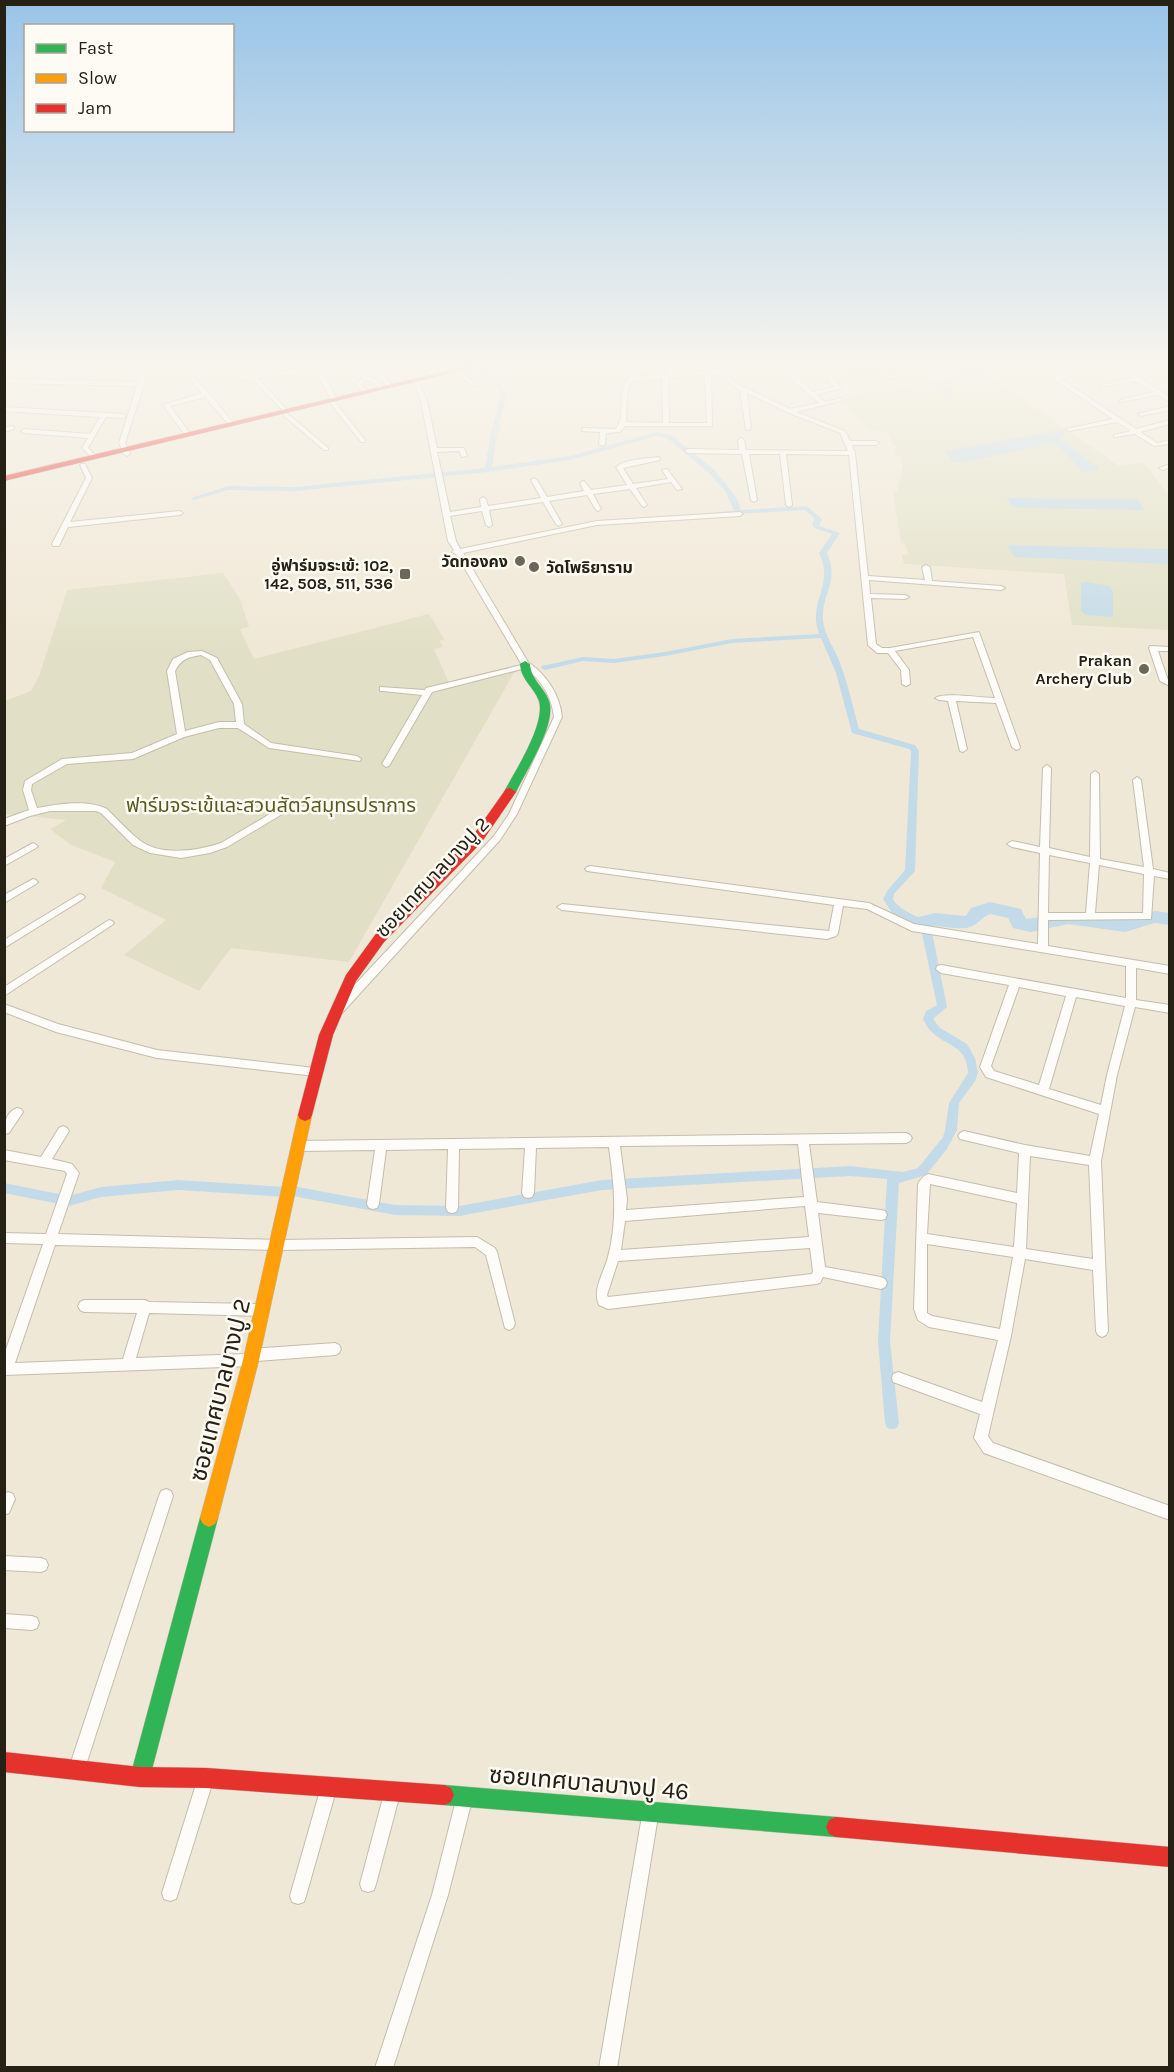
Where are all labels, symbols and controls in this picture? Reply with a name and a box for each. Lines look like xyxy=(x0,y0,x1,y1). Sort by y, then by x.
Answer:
legend xyxy=(24,24,234,132)
text: Fast xyxy=(78,37,113,59)
text: Slow xyxy=(78,67,117,89)
text: Jam xyxy=(78,97,112,119)
place label: วัดทองคง xyxy=(441,552,508,571)
marker: วัดทองคง xyxy=(513,554,527,568)
place label: อู่ฟาร์มจระเข้: 102, 142, 508, 511, 536 xyxy=(264,556,393,593)
place label: วัดโพธิยาราม xyxy=(546,558,633,577)
marker: วัดโพธิยาราม xyxy=(527,560,541,574)
marker: อู่ฟาร์มจระเข้: 102, 142, 508, 511, 536 xyxy=(398,567,412,581)
place label: Prakan Archery Club xyxy=(1036,651,1132,688)
marker: Prakan Archery Club xyxy=(1137,662,1151,676)
park label: ฟาร์มจระเข้และสวนสัตว์สมุทรปราการ xyxy=(126,794,416,817)
street label: ซอยเทศบาลบางปู 2 xyxy=(371,812,495,943)
street label: ซอยเทศบาลบางปู 2 xyxy=(184,1296,257,1485)
street label: ซอยเทศบาลบางปู 46 xyxy=(488,1760,690,1807)

